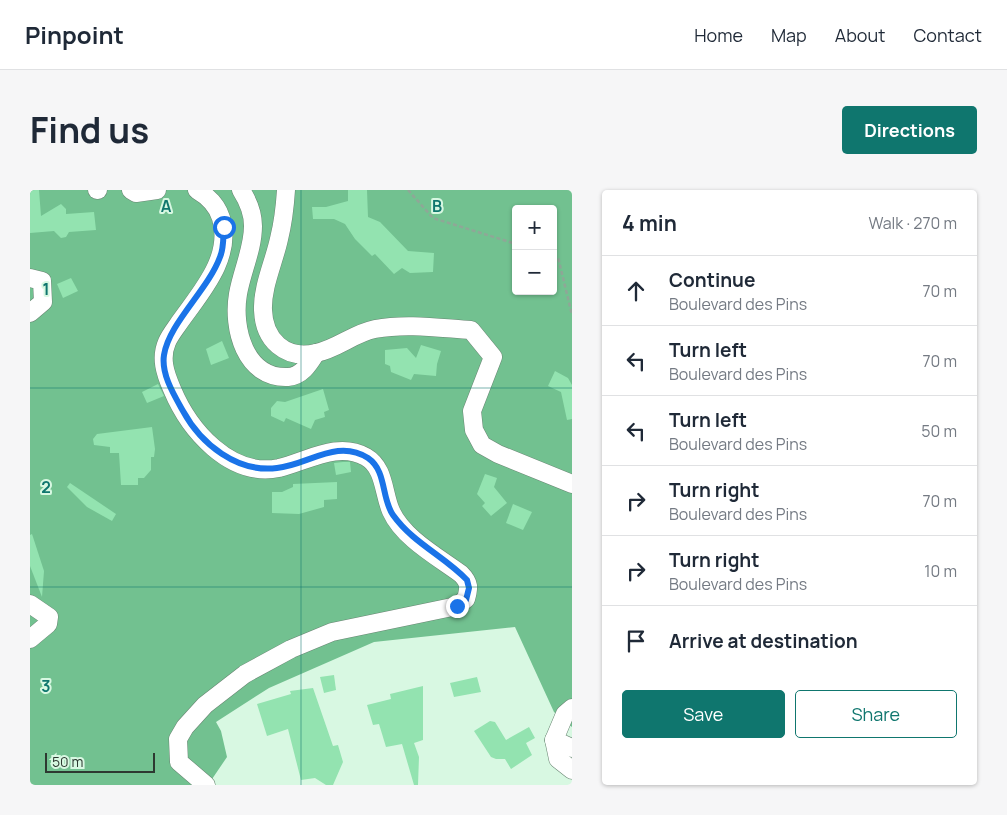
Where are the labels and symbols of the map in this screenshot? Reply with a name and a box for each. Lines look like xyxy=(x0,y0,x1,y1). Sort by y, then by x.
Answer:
text: A xyxy=(161,195,172,217)
text: B xyxy=(432,195,442,217)
route start xyxy=(213,216,236,239)
text: 1 xyxy=(42,278,50,300)
text: 2 xyxy=(41,476,51,498)
route end xyxy=(446,595,469,618)
text: 3 xyxy=(41,675,51,697)
scale bar xyxy=(45,750,155,773)

